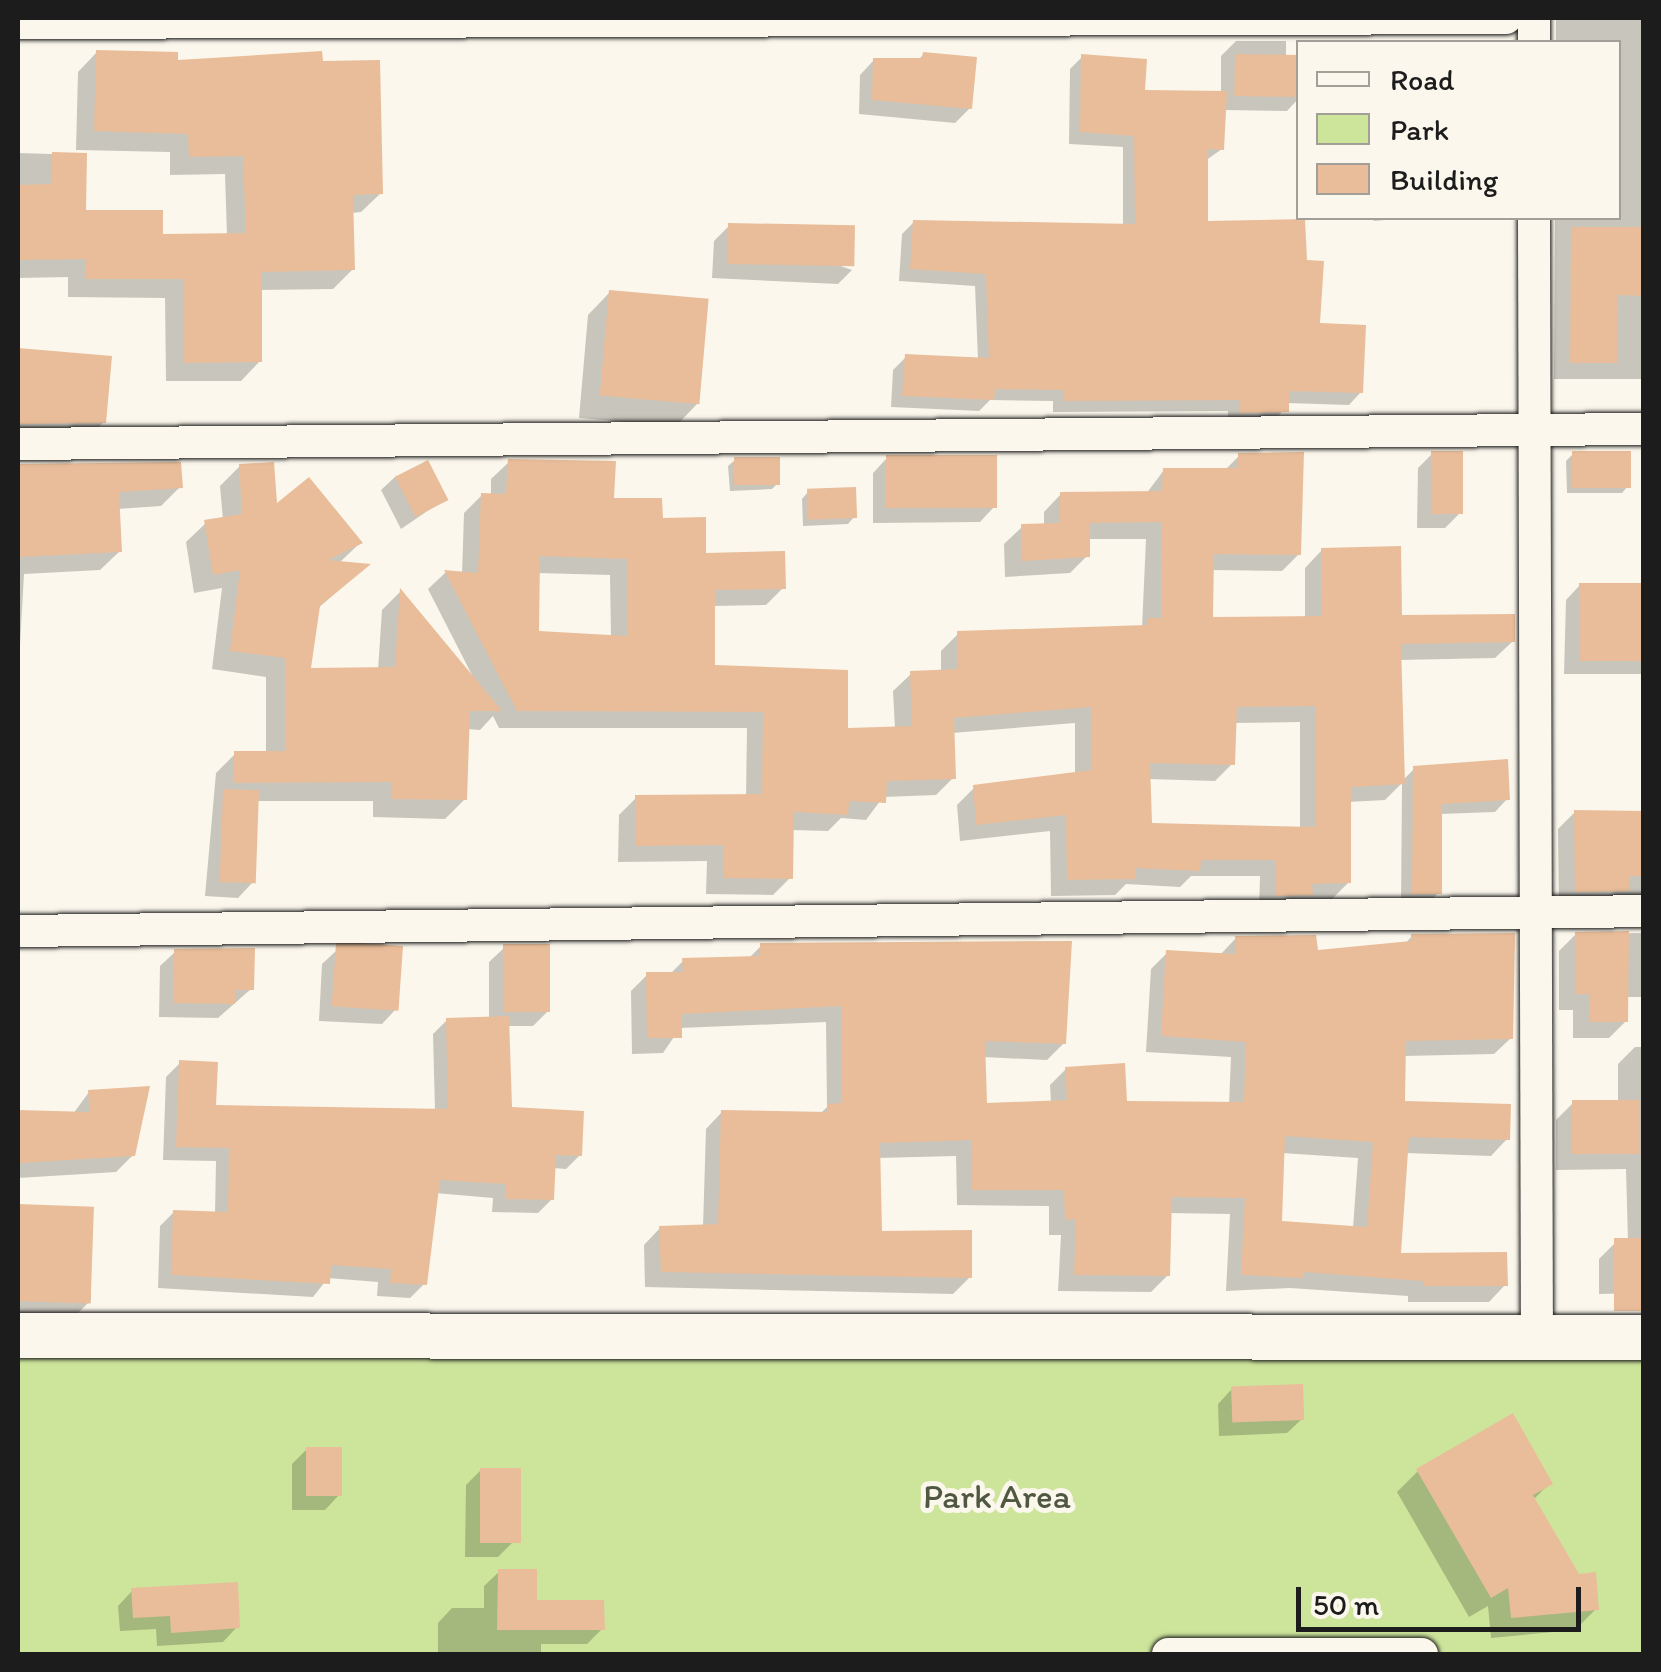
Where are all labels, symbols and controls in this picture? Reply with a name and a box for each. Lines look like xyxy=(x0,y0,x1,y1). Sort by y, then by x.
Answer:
legend xyxy=(1296,40,1621,220)
text: Road xyxy=(1390,61,1455,98)
text: Park xyxy=(1390,111,1449,148)
text: Building xyxy=(1390,161,1498,198)
park label: Park Area xyxy=(924,1475,1070,1517)
scale bar xyxy=(1301,1567,1586,1629)
text: 50 m xyxy=(1313,1586,1379,1623)

